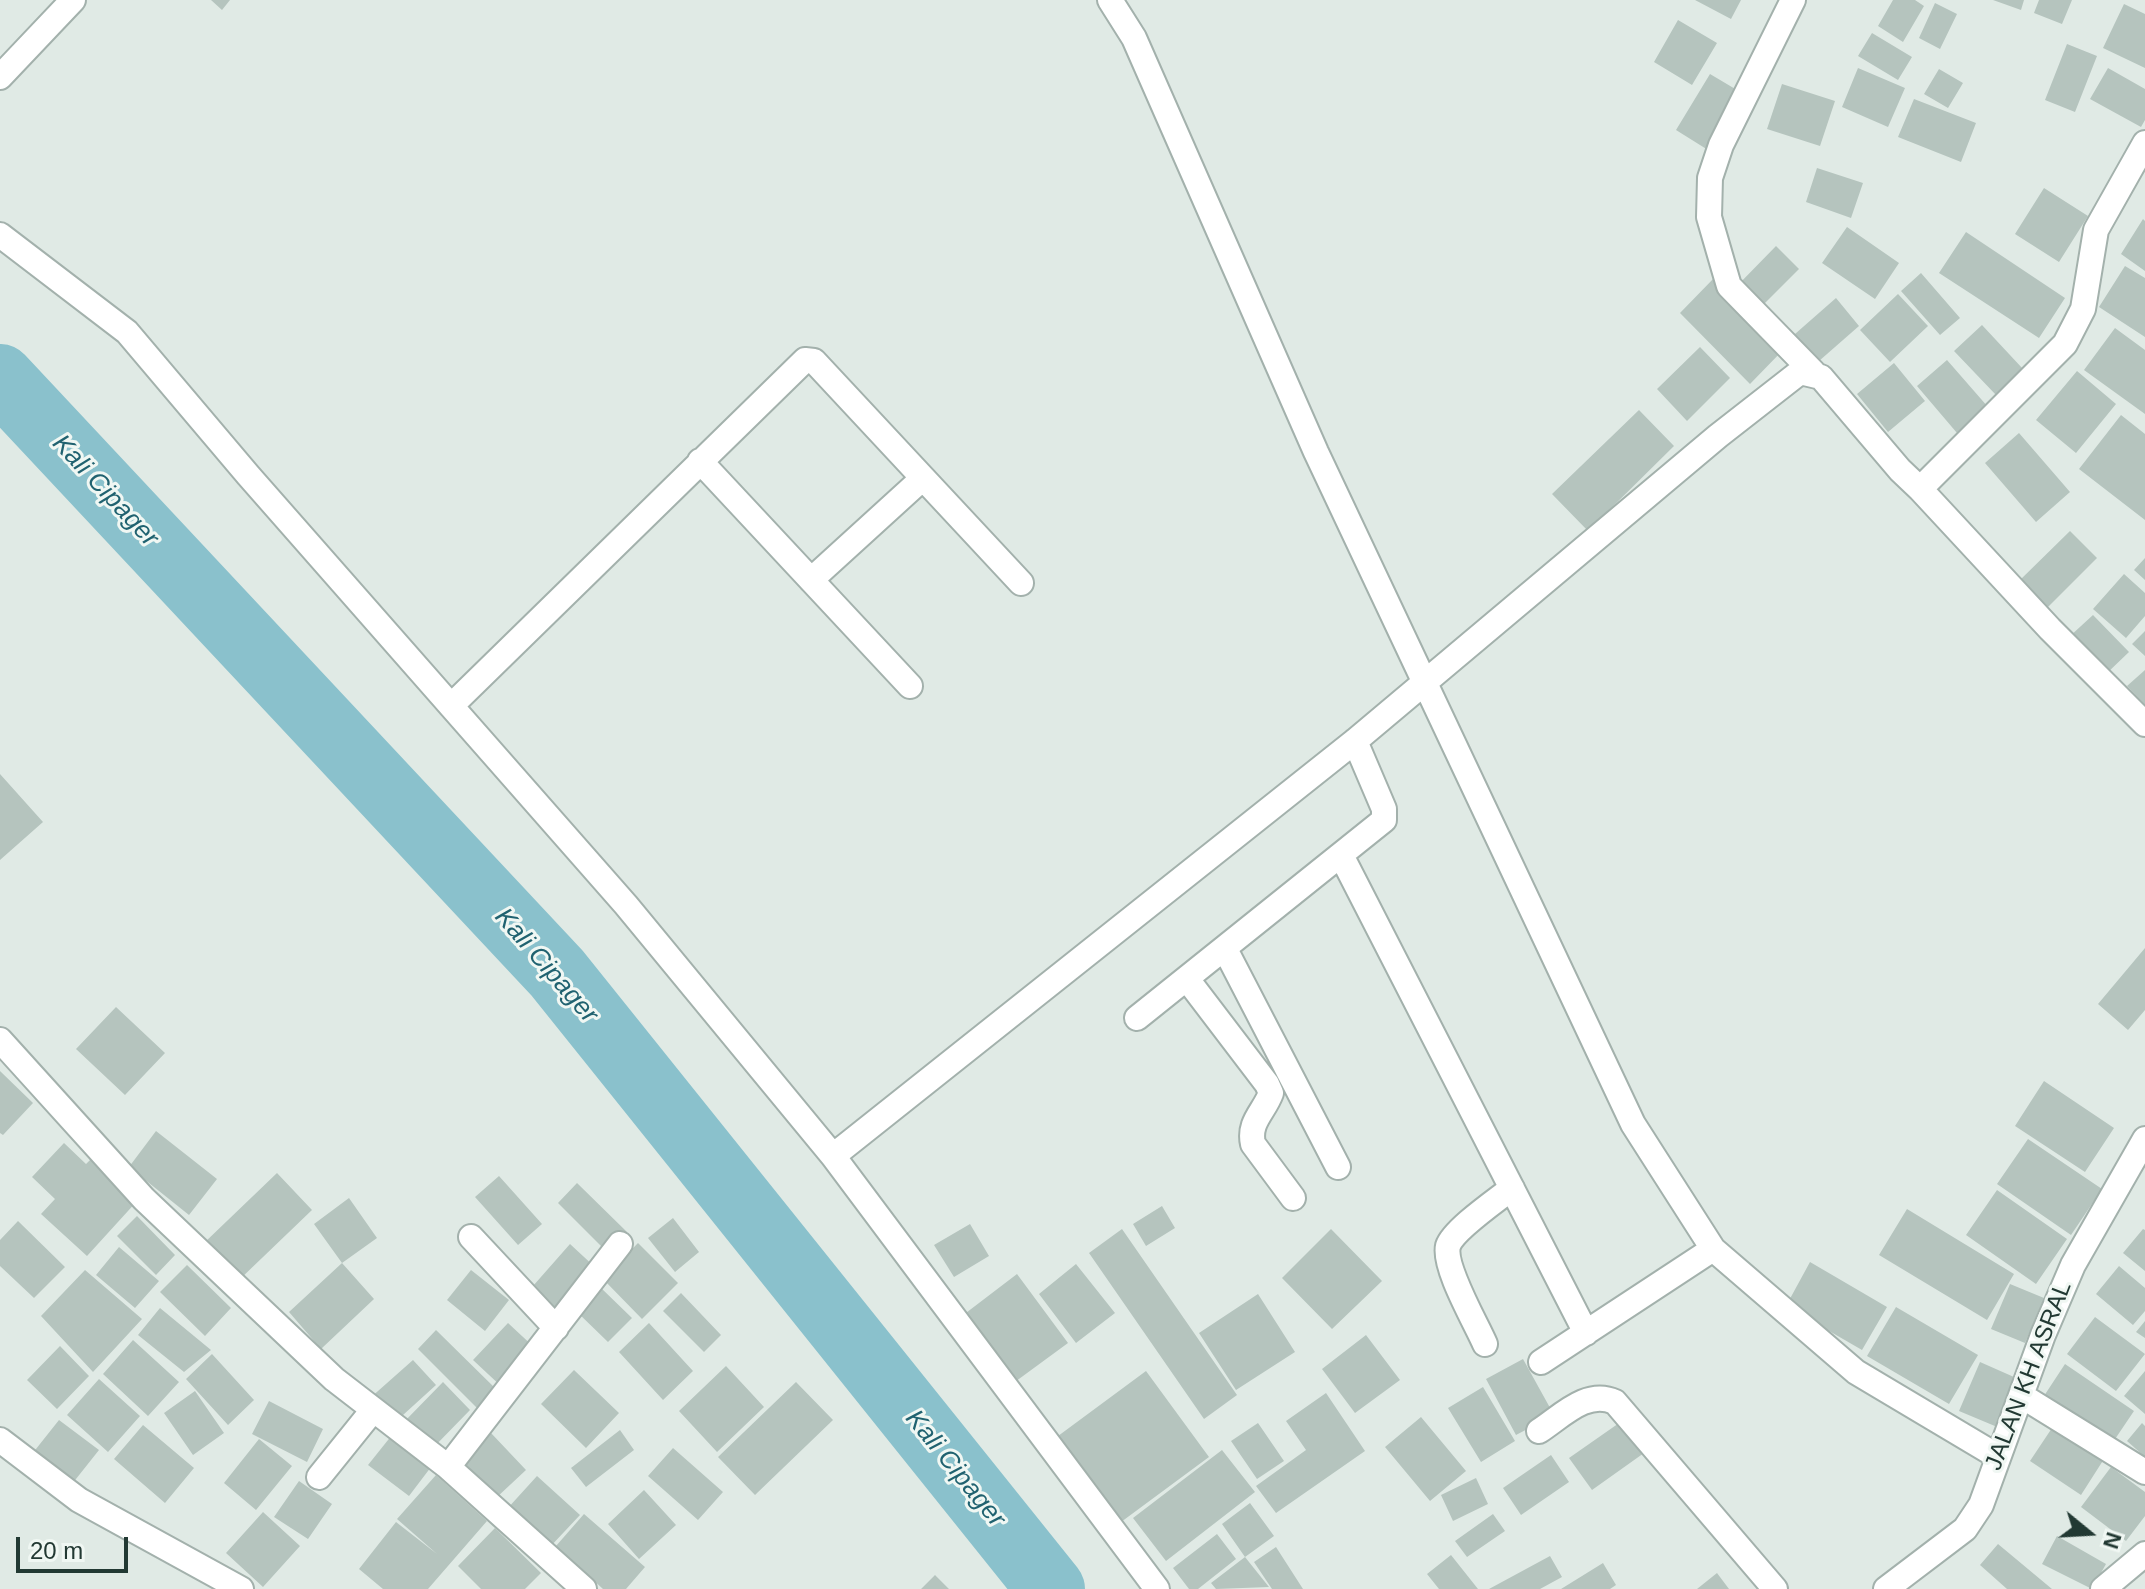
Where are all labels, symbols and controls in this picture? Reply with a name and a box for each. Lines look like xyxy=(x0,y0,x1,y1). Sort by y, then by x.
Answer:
water label: Kali Cipager xyxy=(45,429,165,553)
water label: Kali Cipager xyxy=(488,902,604,1030)
street label: JALAN KH ASRAL xyxy=(1980,1277,2078,1475)
water label: Kali Cipager xyxy=(898,1404,1012,1534)
north arrow xyxy=(2049,1493,2129,1573)
scale bar xyxy=(20,1521,132,1571)
text: N xyxy=(2098,1529,2127,1552)
text: 20 m xyxy=(30,1537,83,1564)

